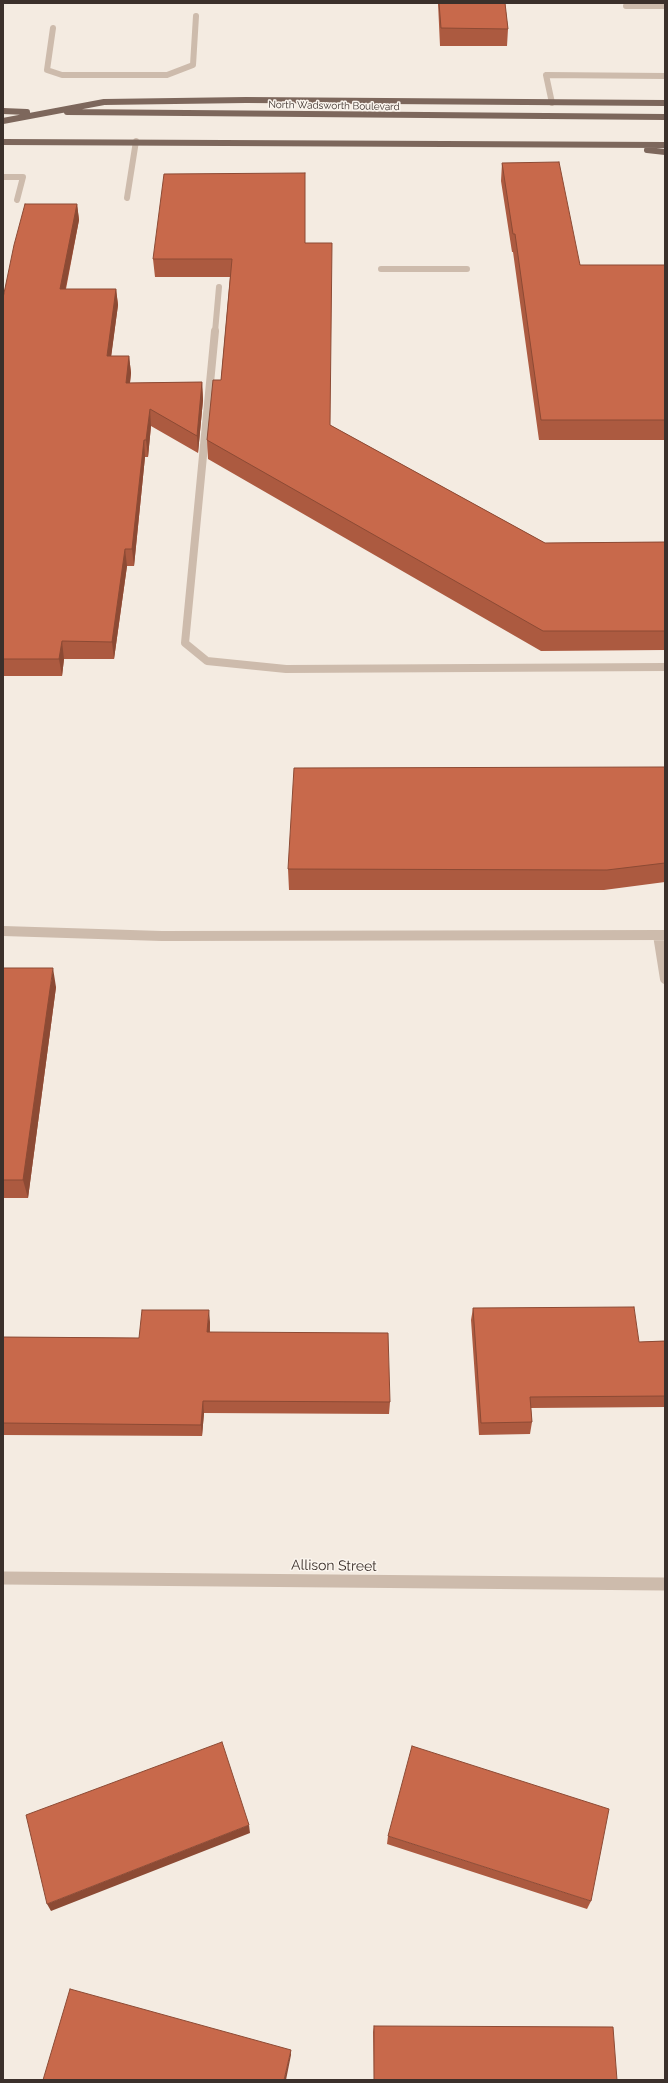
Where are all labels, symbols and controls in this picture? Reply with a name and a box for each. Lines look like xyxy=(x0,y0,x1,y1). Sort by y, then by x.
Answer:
street label: North Wadsworth Boulevard xyxy=(268,99,400,113)
street label: Allison Street xyxy=(291,1557,377,1575)

